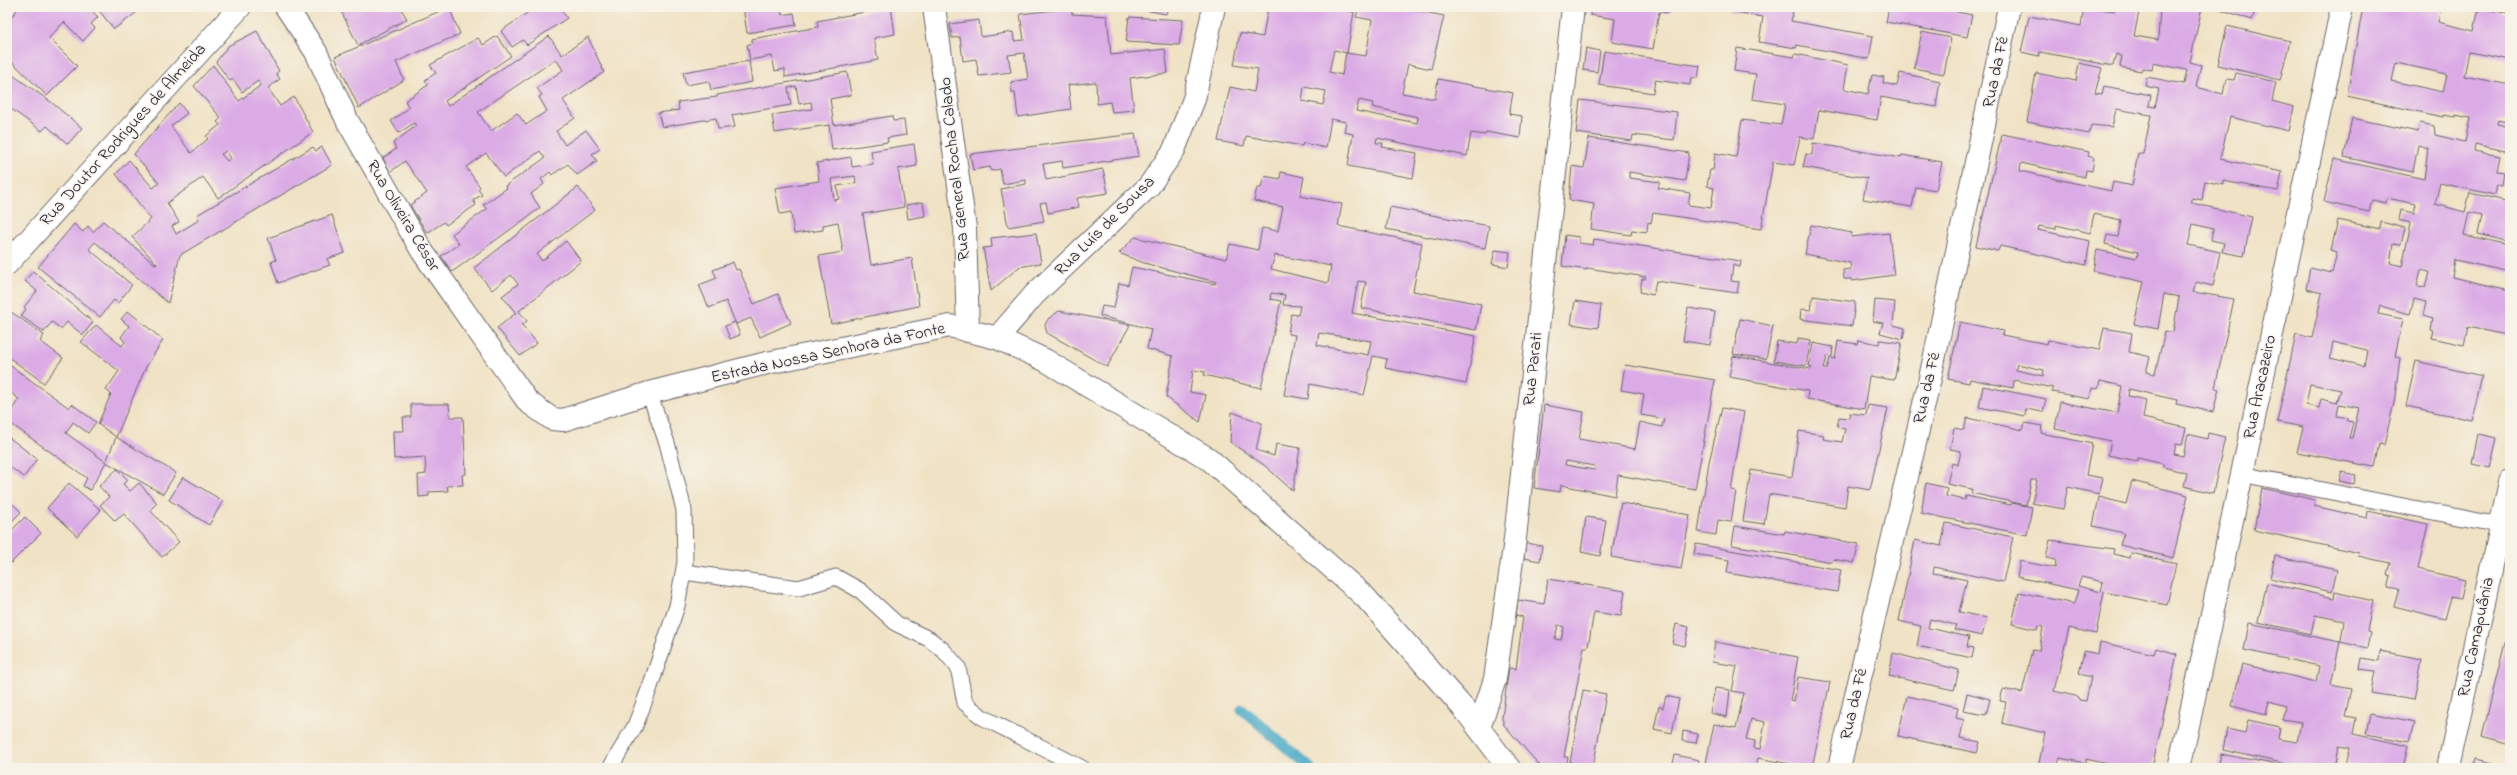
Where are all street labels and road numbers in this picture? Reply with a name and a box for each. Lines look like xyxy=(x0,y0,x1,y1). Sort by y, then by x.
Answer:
street label: Rua da Fé xyxy=(1976,34,2016,110)
street label: Rua Doutor Rodrigues de Almeida xyxy=(34,38,214,233)
street label: Rua General Rocha Calado xyxy=(933,76,977,262)
street label: Rua Oliveira César xyxy=(360,156,447,277)
street label: Rua Luís de Sousa xyxy=(1049,170,1161,282)
street label: Estrada Nossa Senhora da Fonte xyxy=(709,316,948,390)
street label: Rua Parati xyxy=(1517,331,1549,407)
street label: Rua Aracazeiro xyxy=(2237,332,2283,441)
street label: Rua da Fé xyxy=(1907,349,1947,426)
street label: Rua Camapuânia xyxy=(2451,575,2501,699)
street label: Rua da Fé xyxy=(1834,665,1874,742)

